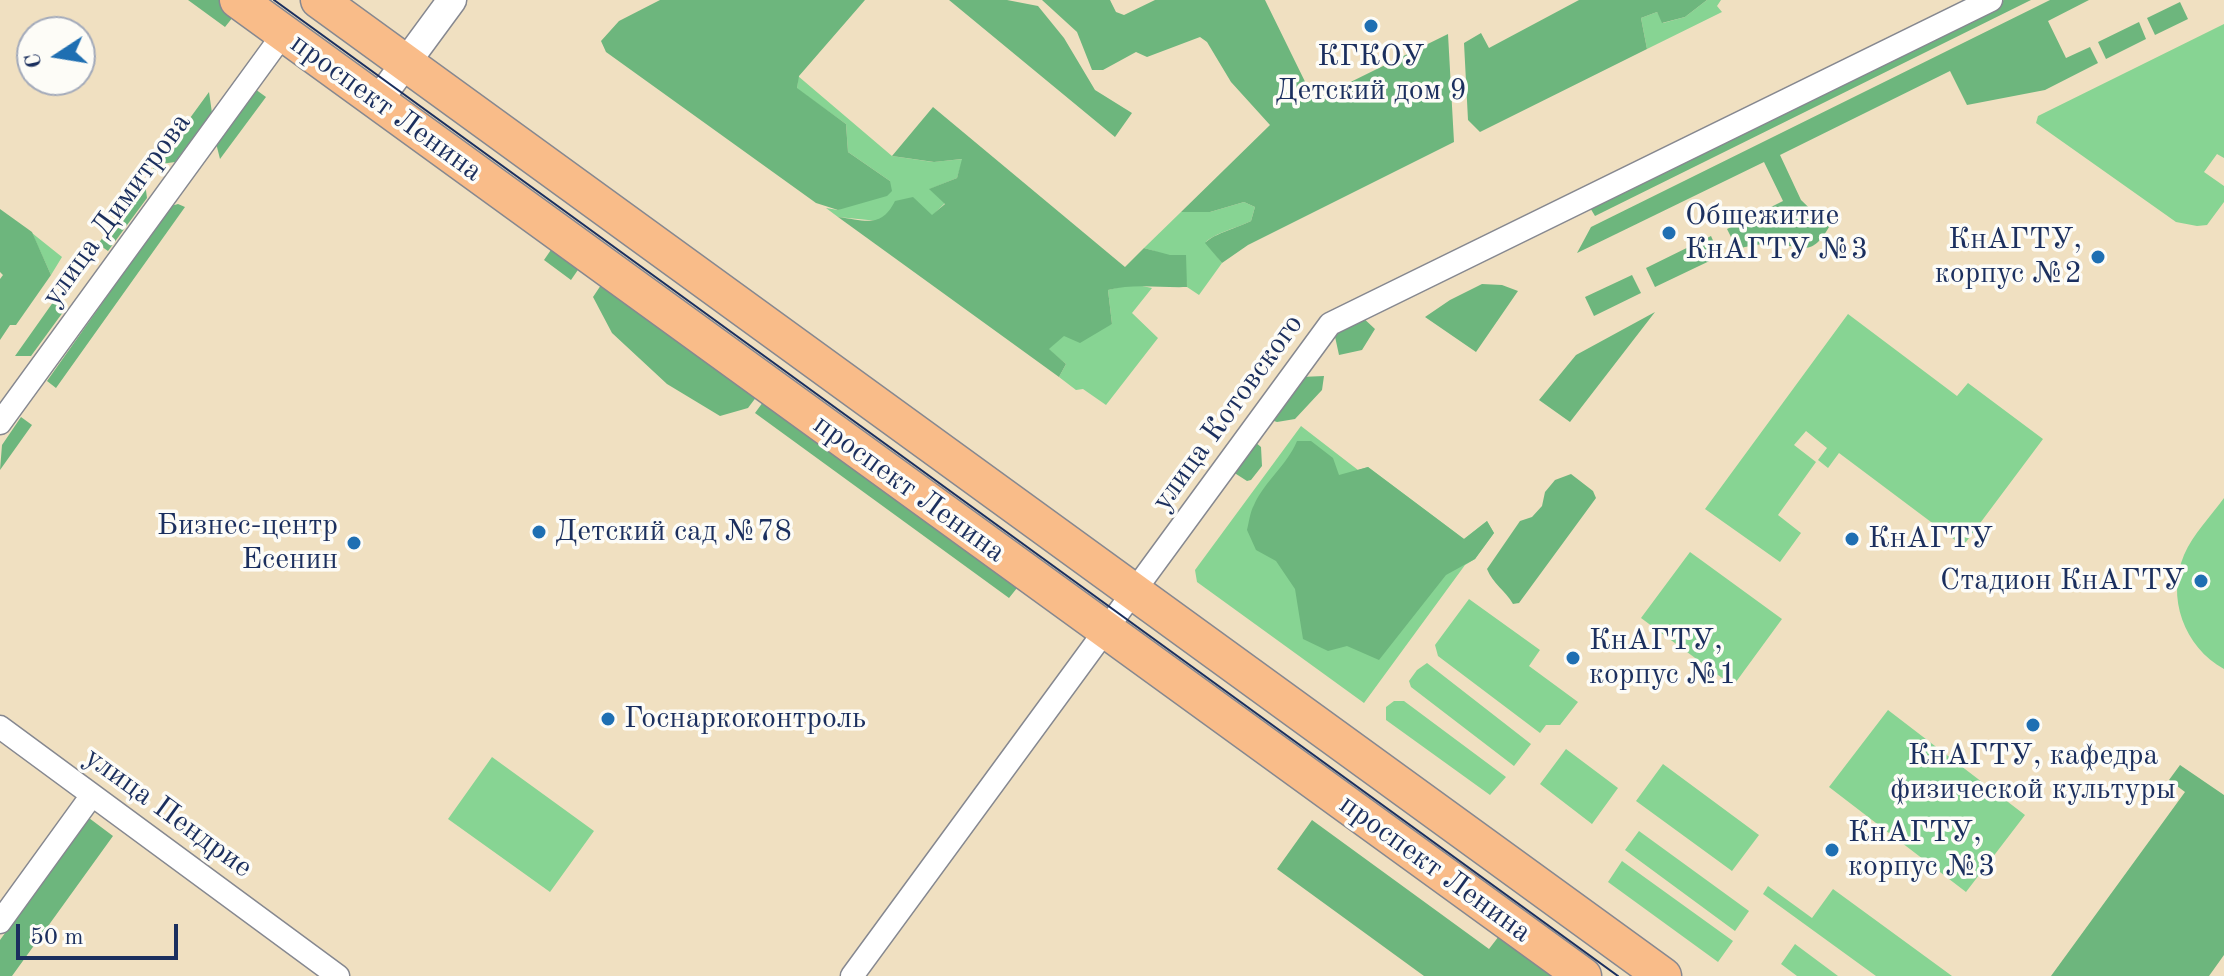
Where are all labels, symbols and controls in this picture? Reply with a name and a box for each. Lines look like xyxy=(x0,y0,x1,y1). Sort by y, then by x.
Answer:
north arrow xyxy=(16,16,96,96)
marker: КГКОУ Детский дом 9 xyxy=(1362,17,1380,35)
street label: проспект Ленина xyxy=(283,26,489,190)
place label: КГКОУ Детский дом 9 xyxy=(1275,39,1467,110)
text: С xyxy=(22,51,47,70)
street label: улица Димитрова xyxy=(35,106,199,314)
place label: Общежитие КнАГТУ №3 xyxy=(1685,198,1868,268)
place label: КнАГТУ, корпус №2 xyxy=(1935,222,2082,292)
marker: Общежитие КнАГТУ №3 xyxy=(1660,224,1678,242)
marker: КнАГТУ, корпус №2 xyxy=(2089,248,2107,266)
street label: улица Котовского xyxy=(1144,307,1312,519)
street label: проспект Ленина xyxy=(806,407,1012,571)
place label: Бизнес-центр Есенин xyxy=(157,508,338,578)
place label: Детский сад №78 xyxy=(555,514,792,550)
place label: КнАГТУ xyxy=(1868,521,1993,557)
marker: Детский сад №78 xyxy=(530,523,548,541)
marker: КнАГТУ xyxy=(1843,530,1861,548)
marker: Бизнес-центр Есенин xyxy=(345,534,363,552)
place label: Стадион КнАГТУ xyxy=(1940,563,2185,599)
marker: Стадион КнАГТУ xyxy=(2192,572,2210,590)
place label: КнАГТУ, корпус №1 xyxy=(1589,623,1736,694)
marker: КнАГТУ, корпус №1 xyxy=(1564,649,1582,667)
place label: Госнаркоконтроль xyxy=(624,701,866,737)
marker: Госнаркоконтроль xyxy=(599,710,617,728)
marker: КнАГТУ, кафедра физической культуры xyxy=(2024,716,2042,734)
place label: КнАГТУ, кафедра физической культуры xyxy=(1890,738,2176,808)
street label: улица Пендрие xyxy=(77,740,259,886)
street label: проспект Ленина xyxy=(1332,787,1538,951)
place label: КнАГТУ, корпус №3 xyxy=(1848,815,1995,886)
marker: КнАГТУ, корпус №3 xyxy=(1823,841,1841,859)
scale bar xyxy=(20,908,182,958)
text: 50 m xyxy=(30,926,84,950)

